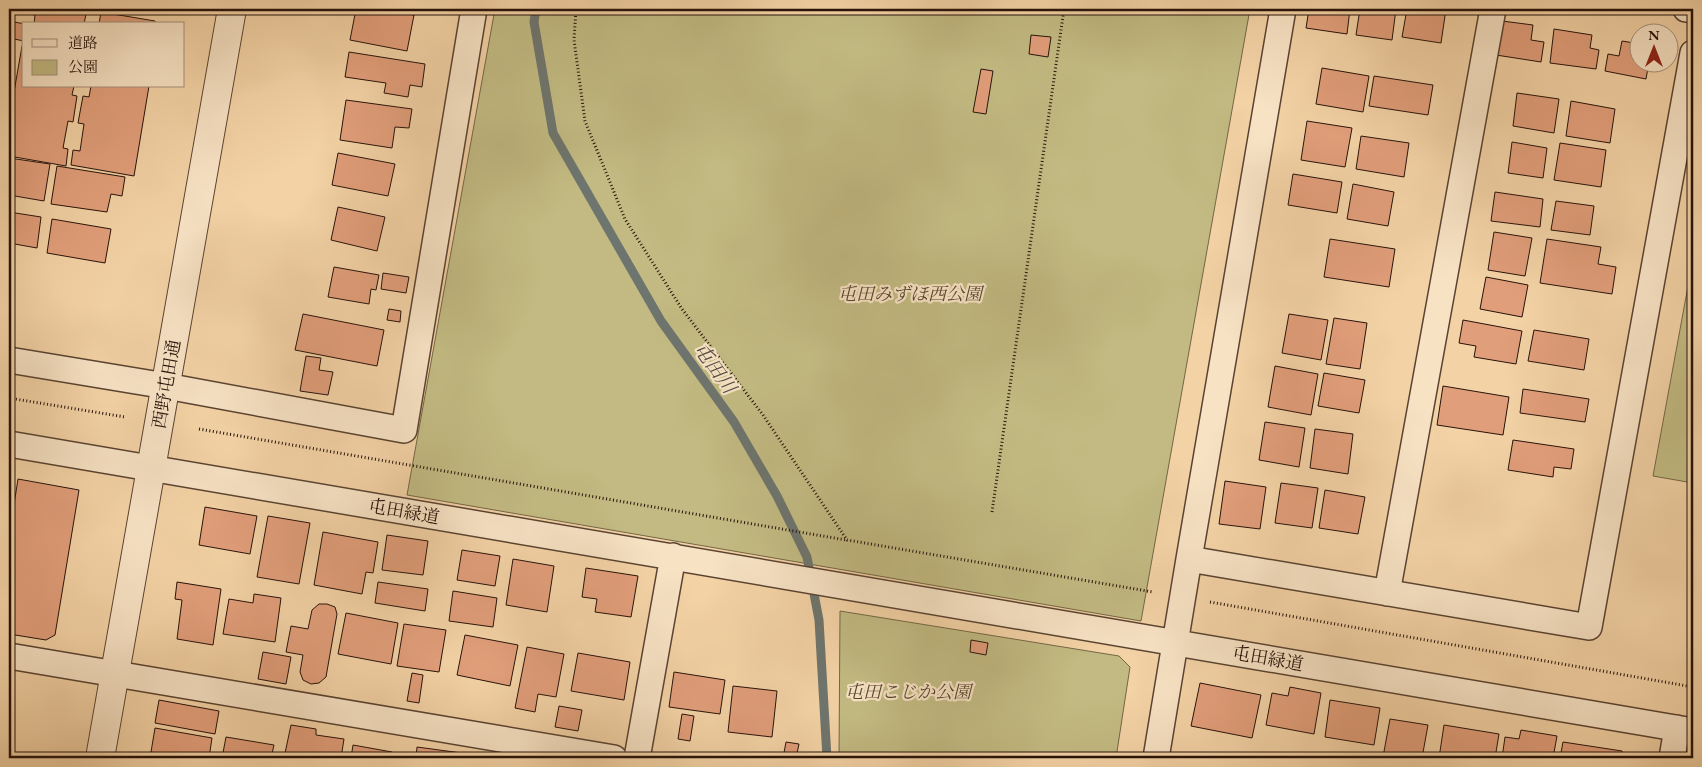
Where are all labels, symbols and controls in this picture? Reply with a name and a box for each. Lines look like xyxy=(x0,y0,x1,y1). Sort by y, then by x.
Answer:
legend xyxy=(22,22,185,88)
north arrow xyxy=(1630,22,1680,72)
text: N xyxy=(1648,26,1660,44)
text: 道路 xyxy=(68,33,98,52)
text: 公園 xyxy=(68,57,98,76)
park label: 屯田みずほ西公園 xyxy=(838,282,985,305)
street label: 西野屯田通 xyxy=(147,338,185,430)
water label: 屯田川 xyxy=(688,338,743,400)
street label: 屯田緑道 xyxy=(367,493,441,529)
street label: 屯田緑道 xyxy=(1231,640,1305,676)
park label: 屯田こじか公園 xyxy=(845,680,974,703)

